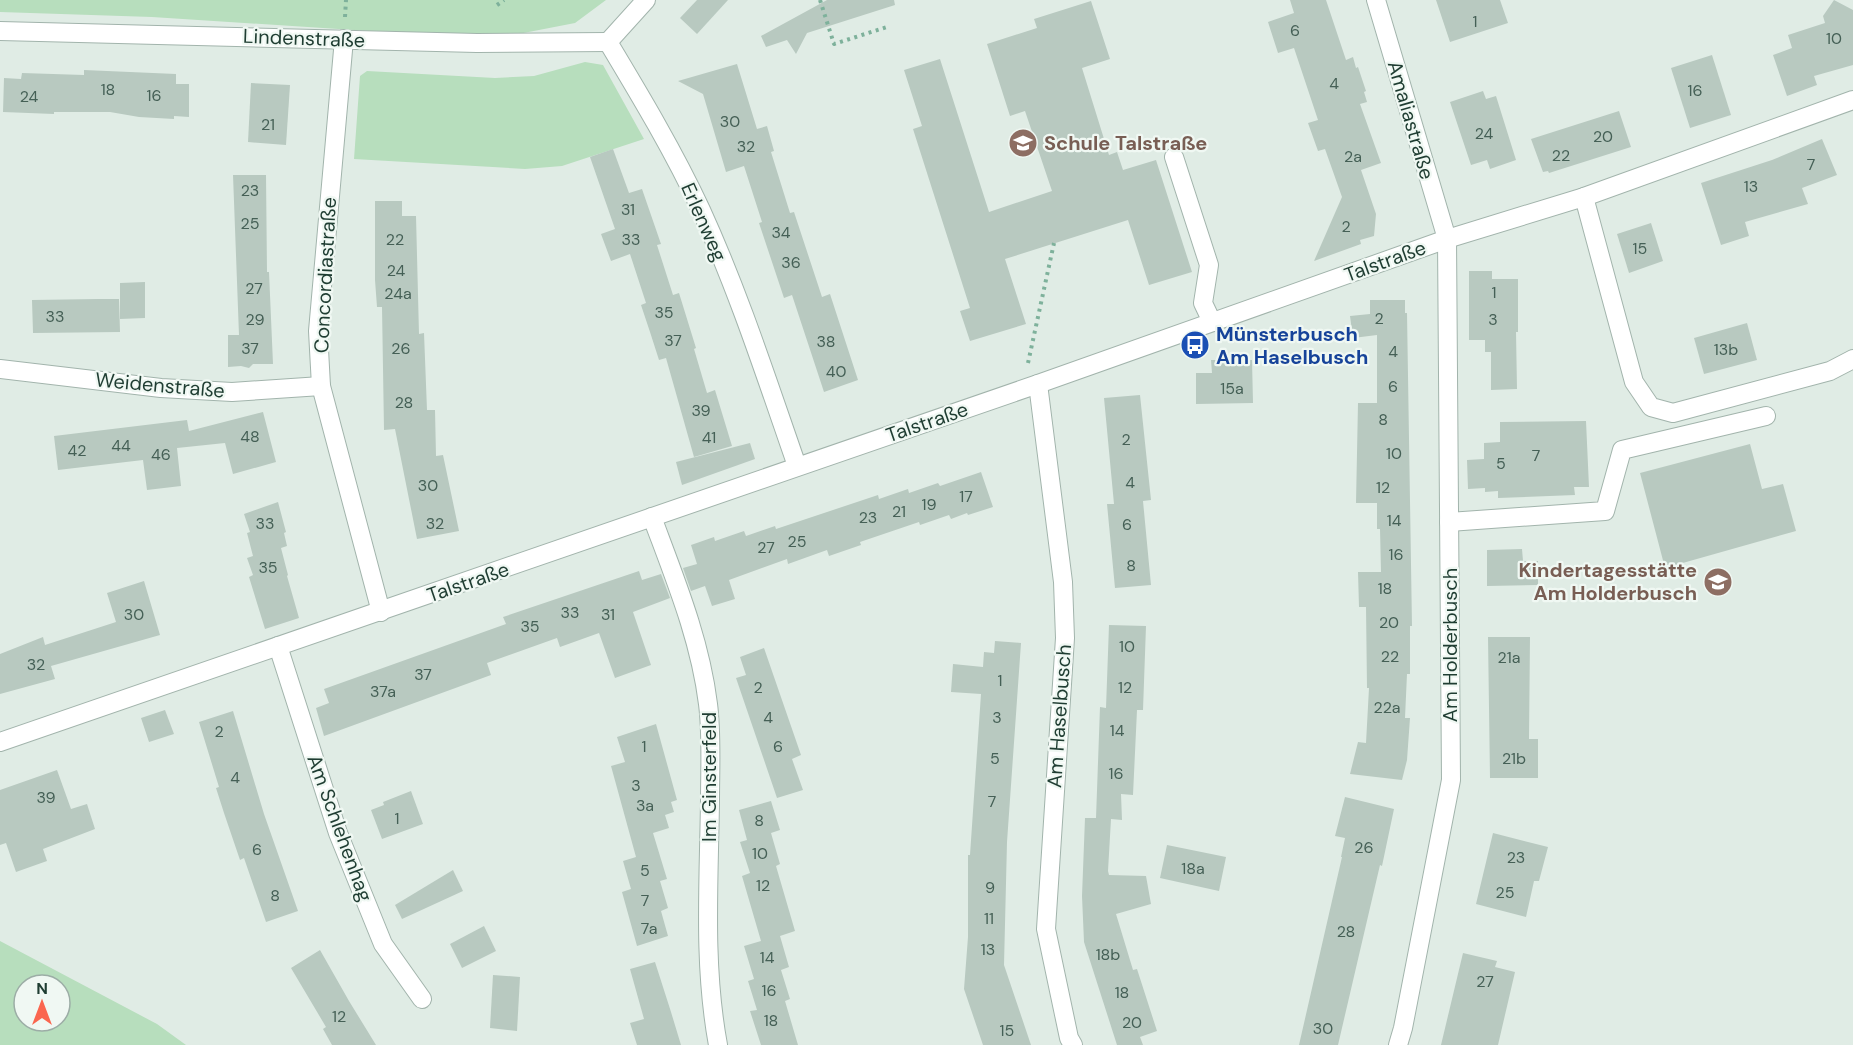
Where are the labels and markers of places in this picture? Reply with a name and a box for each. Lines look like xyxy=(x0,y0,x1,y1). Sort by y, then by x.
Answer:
school or university icon: Schule Talstraße xyxy=(1007,127,1039,159)
place label: Schule Talstraße xyxy=(1044,130,1207,156)
place label: Münsterbusch Am Haselbusch xyxy=(1216,321,1368,370)
bus stop icon: Münsterbusch Am Haselbusch xyxy=(1179,329,1211,361)
place label: Kindertagesstätte Am Holderbusch xyxy=(1519,557,1697,606)
school or university icon: Kindertagesstätte Am Holderbusch xyxy=(1702,566,1734,598)

